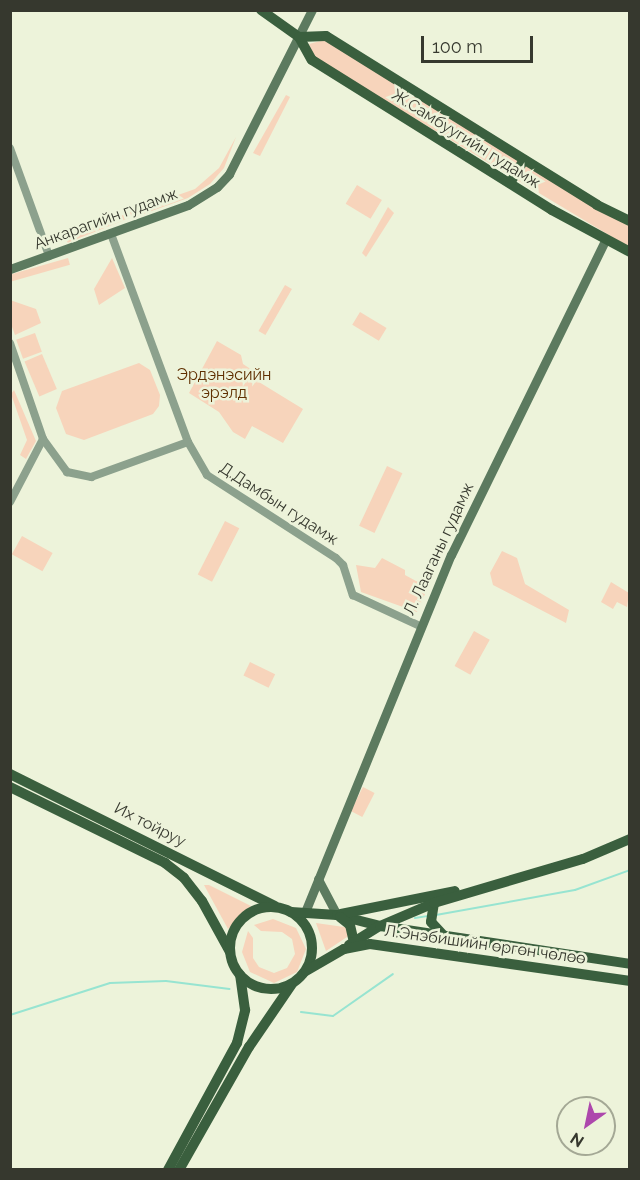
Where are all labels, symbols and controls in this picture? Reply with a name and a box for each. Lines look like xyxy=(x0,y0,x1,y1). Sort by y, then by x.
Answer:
scale bar xyxy=(424,24,536,62)
text: 100 m xyxy=(432,36,483,57)
street label: Ж.Самбуугийн гудамж xyxy=(388,85,544,193)
street label: Анкарагийн гудамж xyxy=(31,184,181,254)
park label: Эрдэнэсийн эрэлд xyxy=(177,365,271,403)
street label: Д.Дамбын гудамж xyxy=(216,458,342,550)
street label: Л. Лааганы гудамж xyxy=(400,480,478,618)
street label: Их тойруу xyxy=(111,799,189,851)
street label: Л.Энэбишийн өргөн чөлөө xyxy=(383,921,587,969)
north arrow xyxy=(556,1096,616,1156)
text: N xyxy=(567,1129,587,1151)

